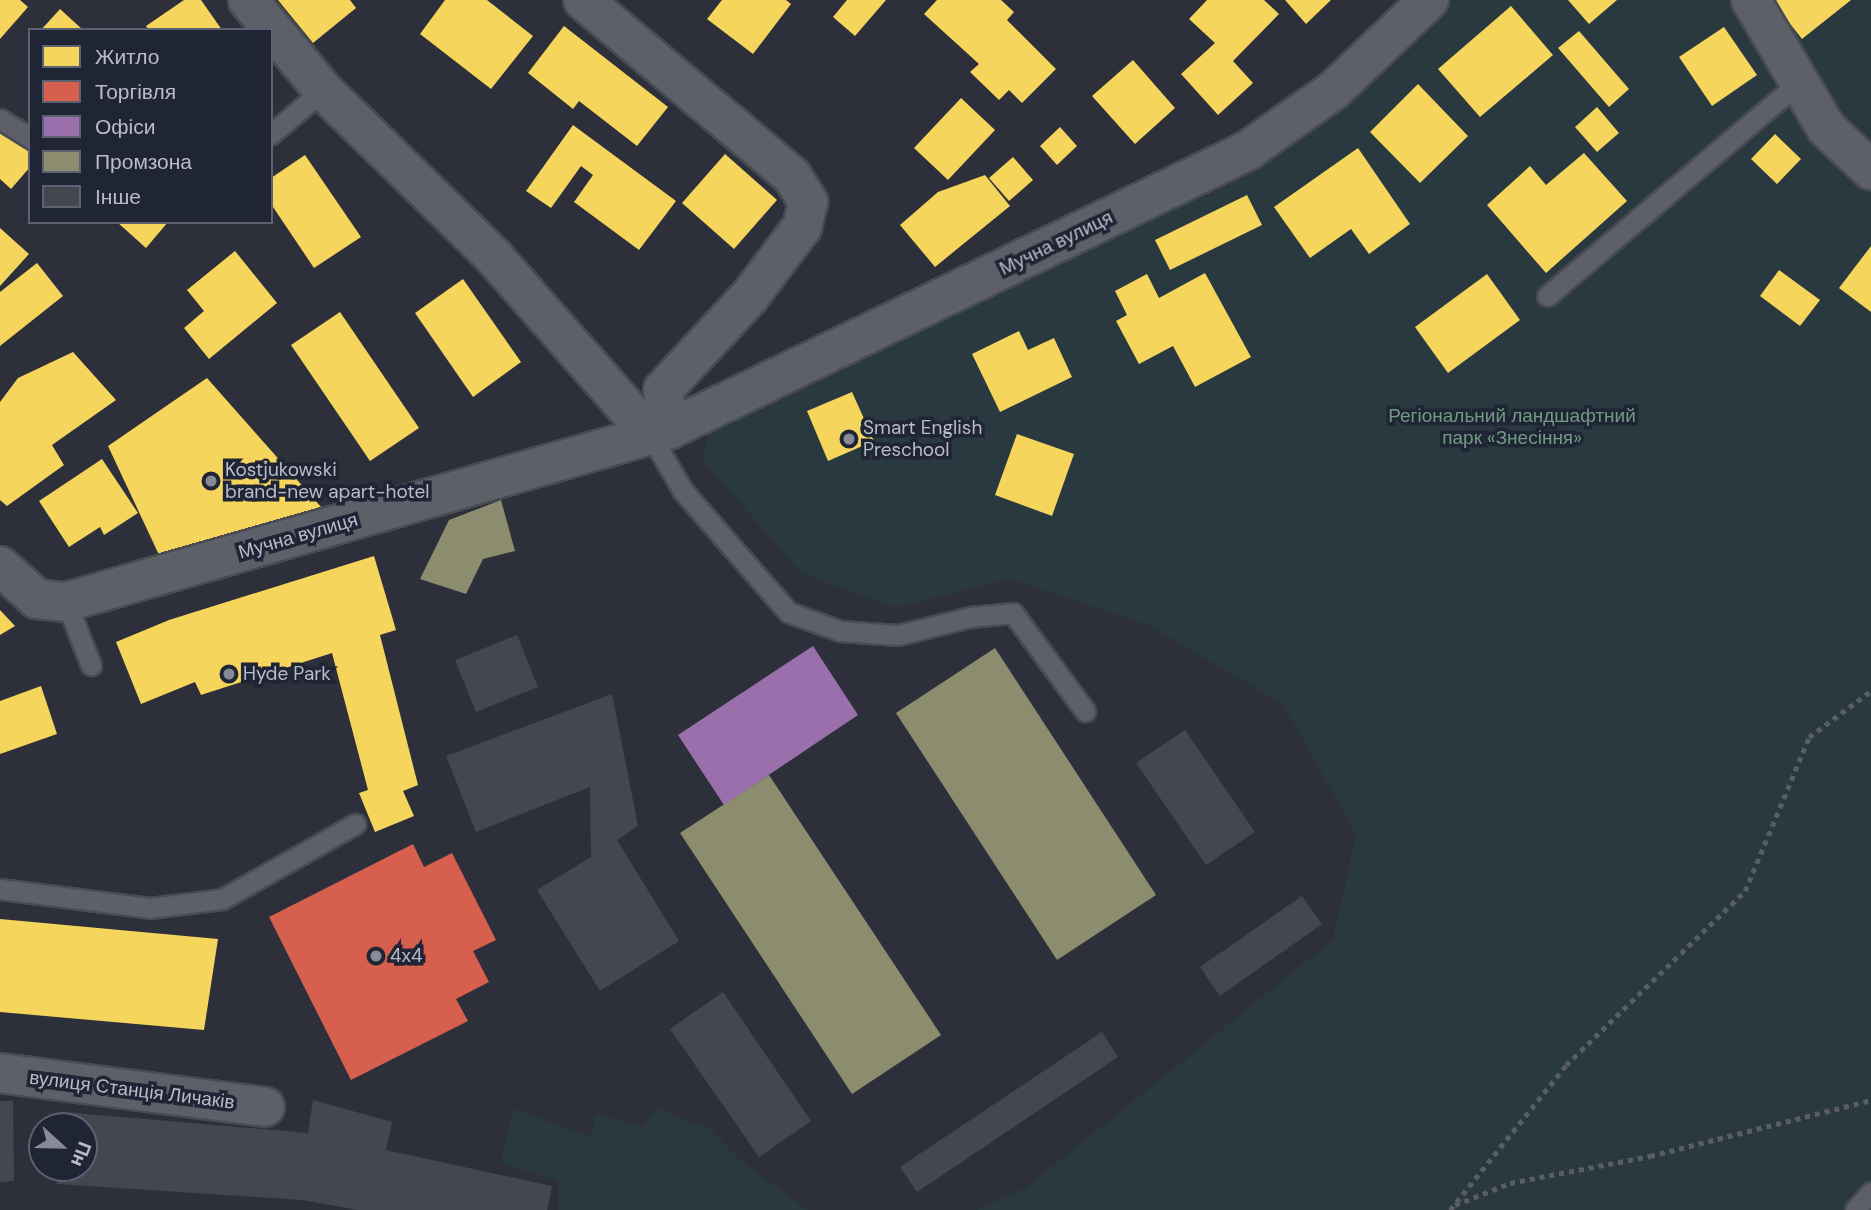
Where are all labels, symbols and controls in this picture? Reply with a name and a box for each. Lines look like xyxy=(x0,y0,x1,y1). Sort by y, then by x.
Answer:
legend xyxy=(28,28,273,224)
text: Житло xyxy=(95,43,159,71)
text: Торгівля xyxy=(95,78,176,106)
text: Офіси xyxy=(95,113,156,141)
text: Промзона xyxy=(95,148,192,176)
text: Інше xyxy=(95,183,141,211)
street label: Мучна вулиця xyxy=(996,206,1116,280)
park label: Регіональний ландшафтний парк «Знесіння» xyxy=(1388,405,1636,449)
place label: Smart English Preschool xyxy=(863,417,982,461)
marker: Smart English Preschool xyxy=(841,431,857,447)
place label: Kostjukowski brand-new apart-hotel xyxy=(225,459,430,503)
marker: Kostjukowski brand-new apart-hotel xyxy=(203,473,219,489)
street label: Мучна вулиця xyxy=(236,508,360,564)
place label: Hyde Park xyxy=(243,663,331,685)
marker: Hyde Park xyxy=(221,666,237,682)
place label: 4х4 xyxy=(390,945,423,967)
marker: 4х4 xyxy=(368,948,384,964)
street label: вулиця Станція Личаків xyxy=(28,1066,236,1114)
north arrow xyxy=(28,1112,98,1182)
text: Пн xyxy=(65,1138,97,1171)

